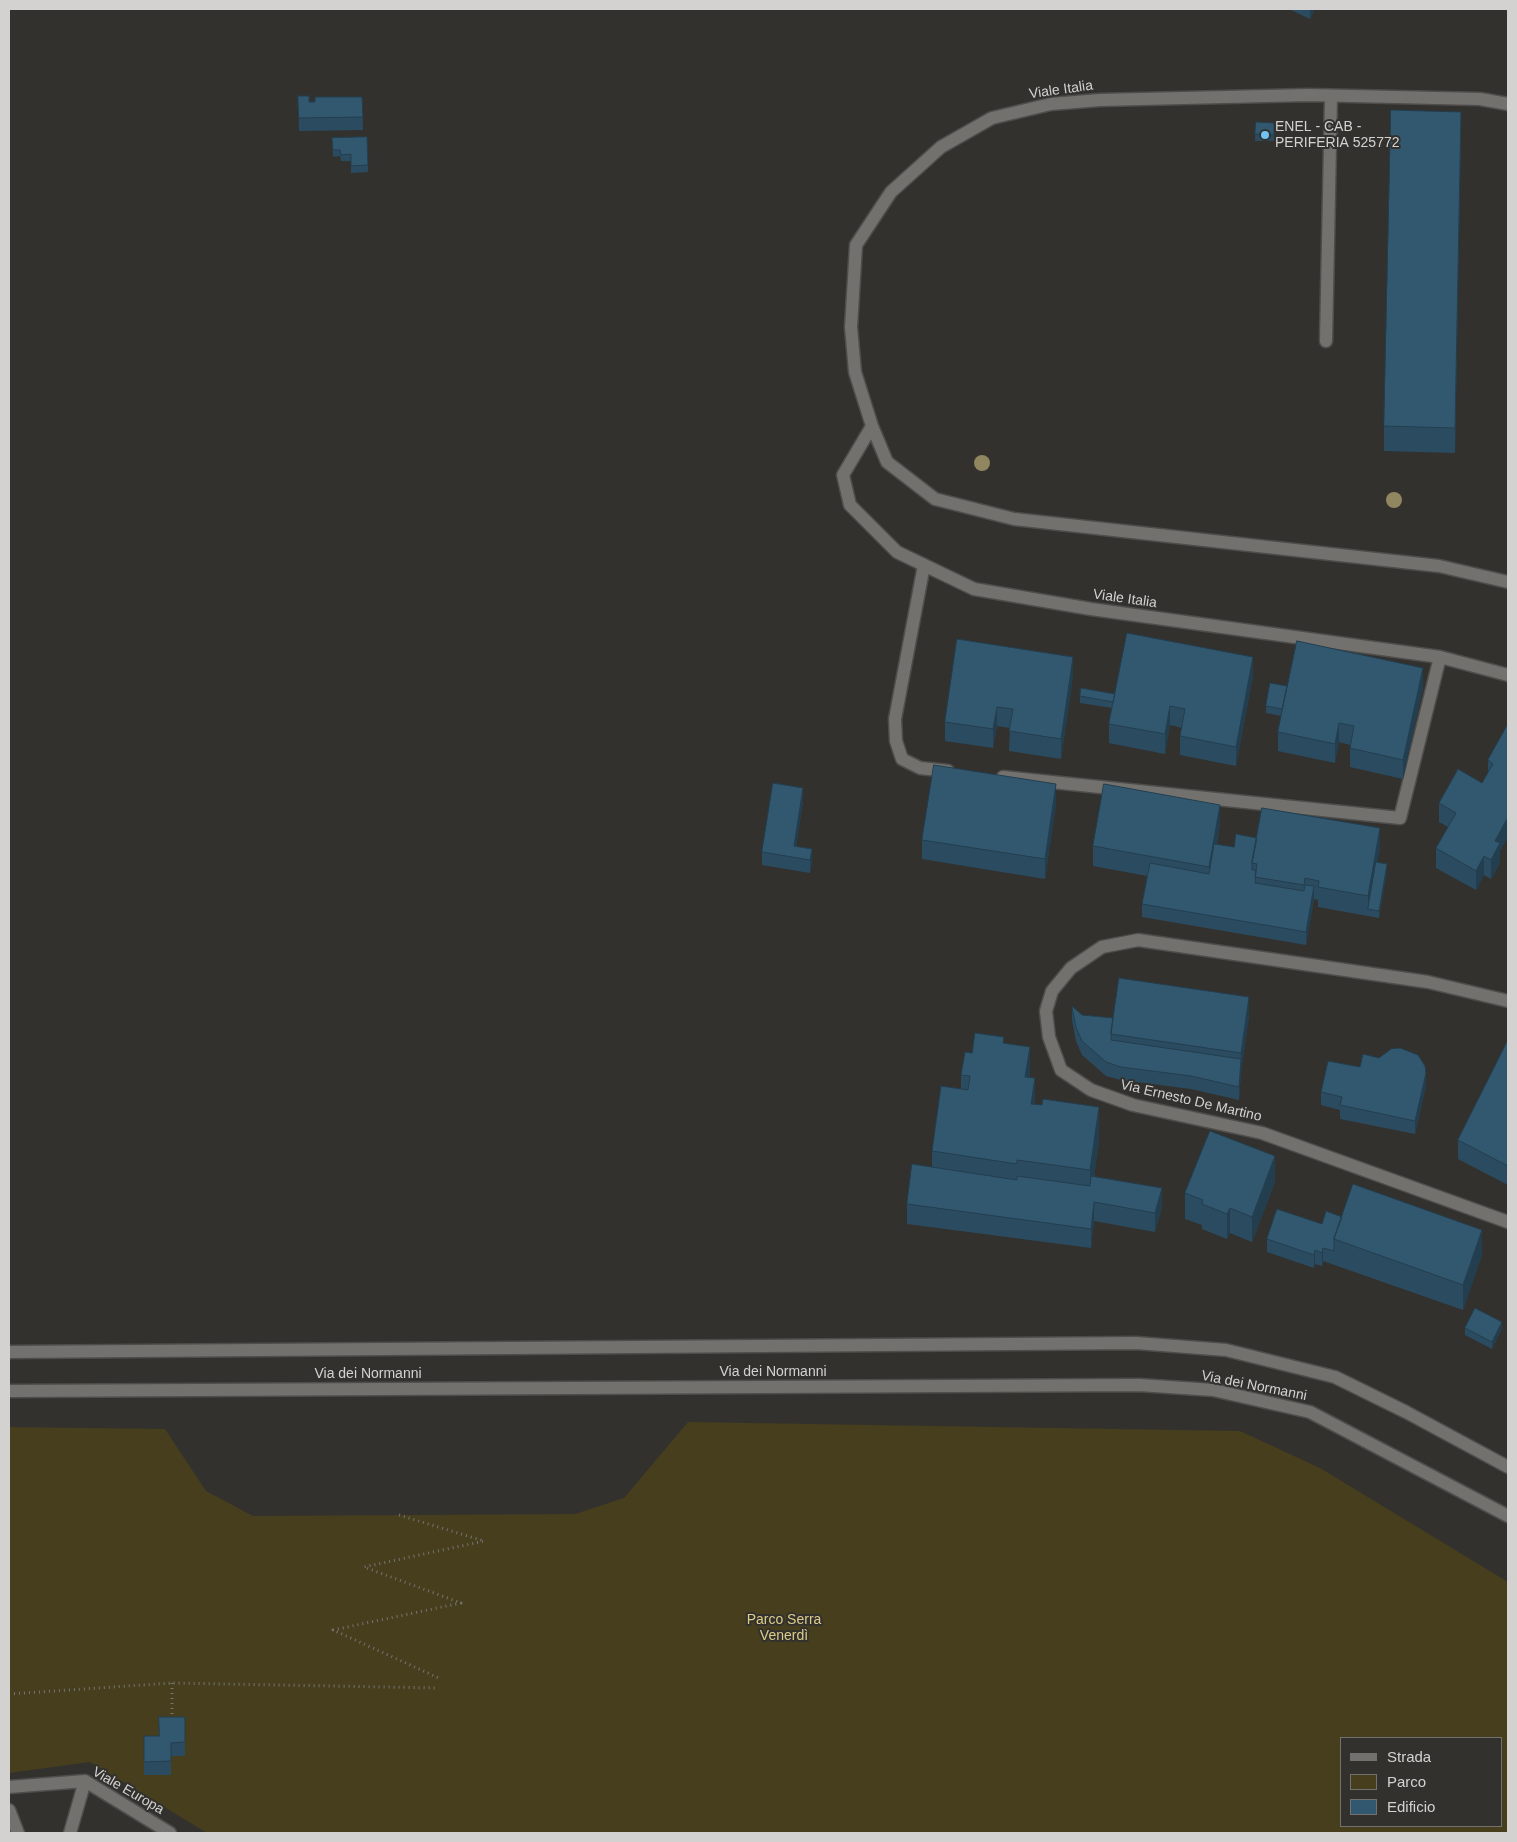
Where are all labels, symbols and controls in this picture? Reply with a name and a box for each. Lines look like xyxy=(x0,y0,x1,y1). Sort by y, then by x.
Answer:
street label: Viale Italia xyxy=(1028,77,1094,103)
place label: ENEL - CAB - PERIFERIA 525772 xyxy=(1275,119,1400,152)
marker: ENEL - CAB - PERIFERIA 525772 xyxy=(1259,129,1271,141)
street label: Viale Italia xyxy=(1092,586,1158,612)
street label: Via Ernesto De Martino xyxy=(1119,1077,1263,1125)
street label: Via dei Normanni xyxy=(719,1364,827,1380)
street label: Via dei Normanni xyxy=(314,1366,422,1382)
street label: Via dei Normanni xyxy=(1200,1368,1308,1404)
park label: Parco Serra Venerdì xyxy=(747,1612,821,1644)
legend xyxy=(1340,1737,1502,1827)
text: Strada xyxy=(1387,1748,1431,1765)
street label: Viale Europa xyxy=(89,1764,167,1818)
text: Parco xyxy=(1387,1773,1426,1790)
text: Edificio xyxy=(1387,1798,1435,1815)

